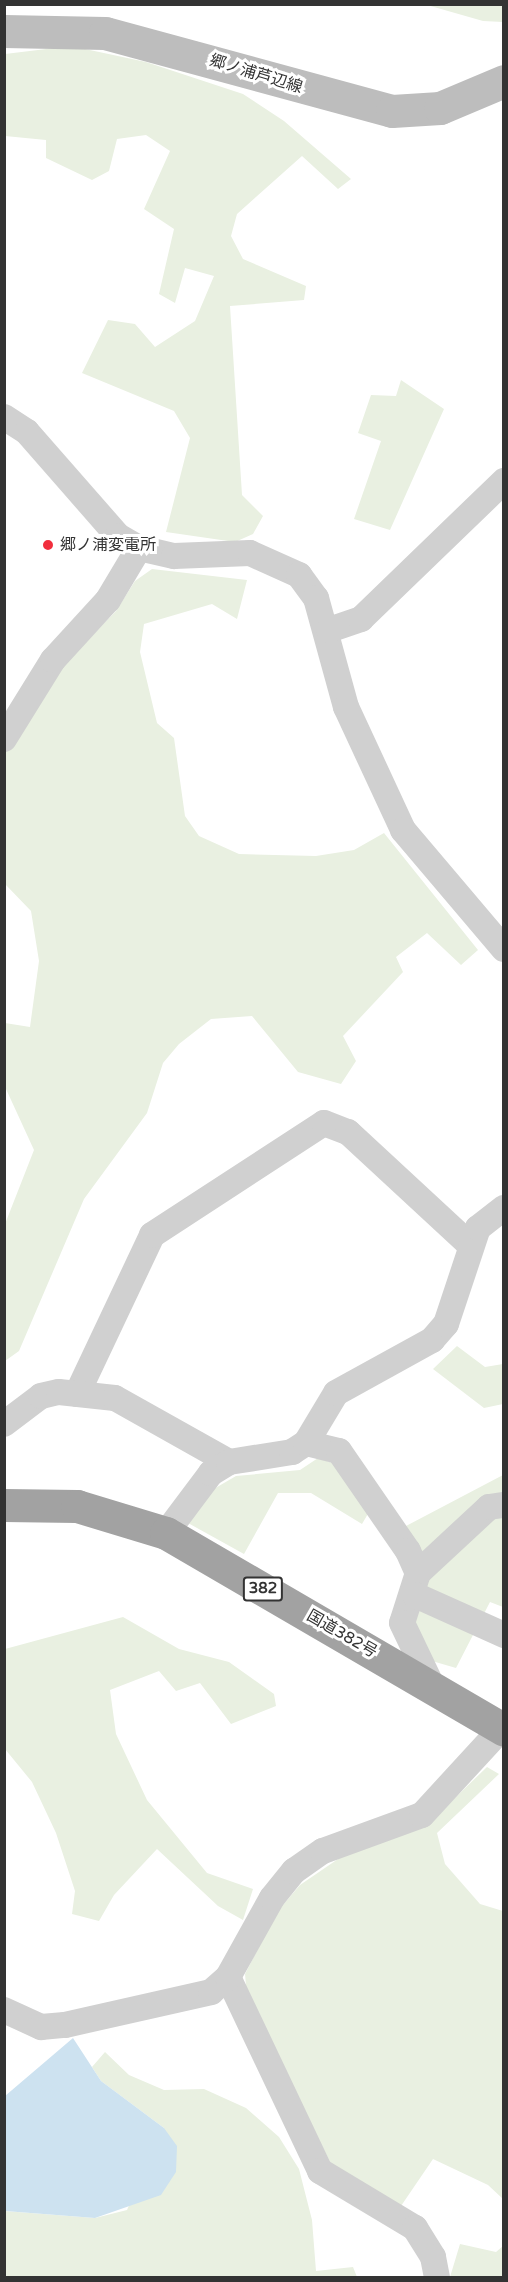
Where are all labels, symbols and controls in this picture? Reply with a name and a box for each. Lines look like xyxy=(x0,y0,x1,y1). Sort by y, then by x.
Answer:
street label: 郷ノ浦芦辺線 xyxy=(207,51,305,97)
place label: 郷ノ浦変電所 xyxy=(60,535,156,555)
marker: 郷ノ浦変電所 xyxy=(41,538,55,552)
road number: 382 xyxy=(242,1577,284,1601)
street label: 国道382号 xyxy=(303,1606,381,1662)

